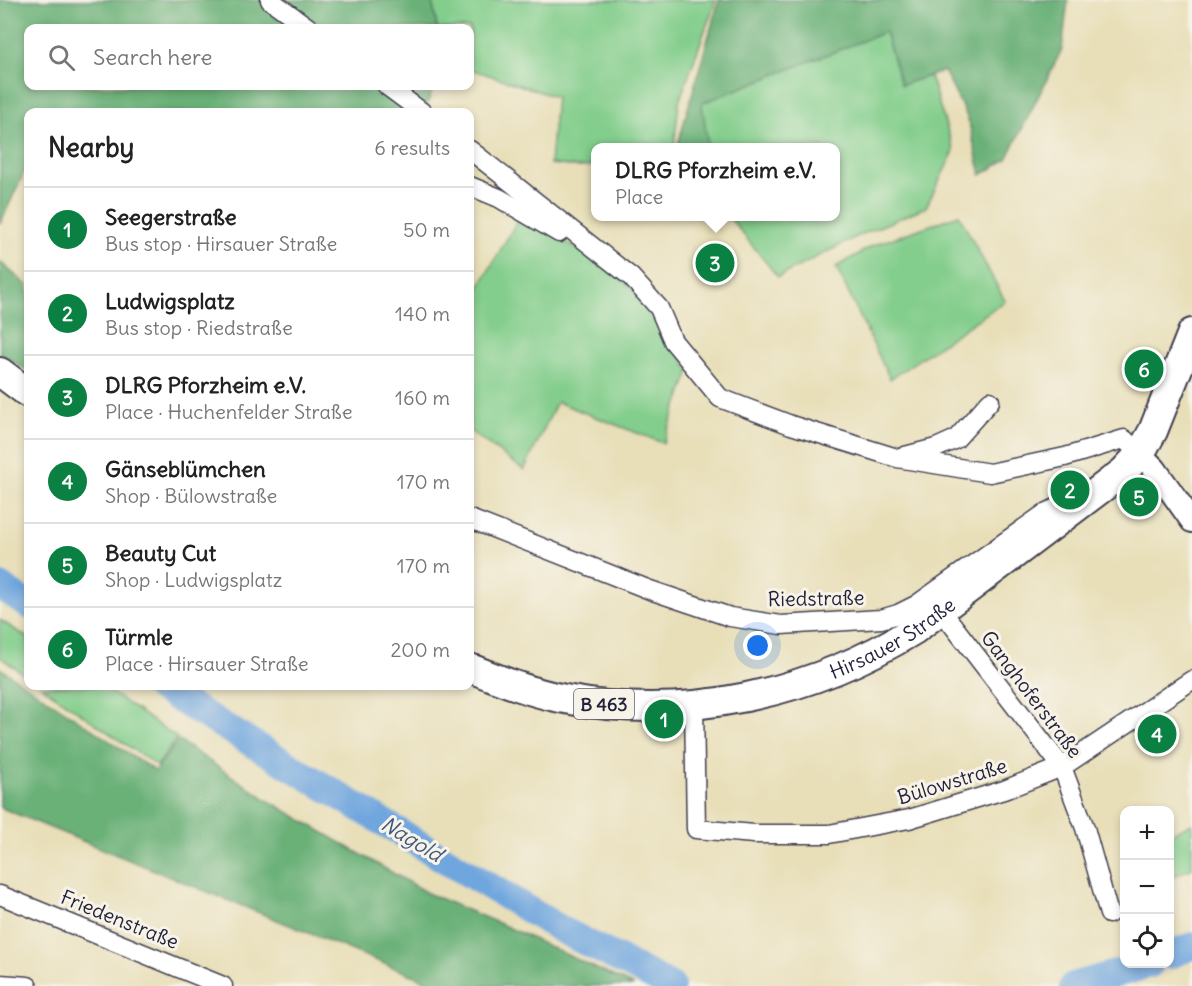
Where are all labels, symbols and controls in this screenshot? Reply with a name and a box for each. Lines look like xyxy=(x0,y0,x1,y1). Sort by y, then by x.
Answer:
search box xyxy=(24,24,474,90)
icon: search xyxy=(45,41,78,74)
text: Search here xyxy=(93,43,212,71)
text: Nearby xyxy=(48,131,134,164)
text: 6 results xyxy=(374,135,450,160)
popup xyxy=(591,143,840,221)
text: DLRG Pforzheim e.V. xyxy=(615,156,816,184)
text: Place xyxy=(615,184,663,209)
text: Seegerstraße xyxy=(105,203,237,231)
text: 1 xyxy=(64,217,71,242)
text: 50 m xyxy=(403,217,450,242)
text: Bus stop · Hirsauer Straße xyxy=(105,231,337,256)
pin: 3 xyxy=(696,240,734,286)
text: Ludwigsplatz xyxy=(105,287,235,315)
text: 2 xyxy=(62,301,73,326)
text: 140 m xyxy=(395,301,450,326)
text: Bus stop · Riedstraße xyxy=(105,315,293,340)
pin: 6 xyxy=(1124,346,1164,392)
text: DLRG Pforzheim e.V. xyxy=(105,371,306,399)
text: 3 xyxy=(62,385,73,410)
text: 160 m xyxy=(395,385,450,410)
text: Place · Huchenfelder Straße xyxy=(105,399,353,424)
text: Gänseblümchen xyxy=(105,455,266,483)
pin: 2 xyxy=(1050,468,1090,512)
text: 4 xyxy=(62,469,73,494)
text: 170 m xyxy=(397,469,450,494)
pin: 5 xyxy=(1120,474,1158,520)
text: Shop · Bülowstraße xyxy=(105,483,277,508)
text: Beauty Cut xyxy=(105,539,216,567)
text: 5 xyxy=(62,553,73,578)
text: 170 m xyxy=(397,553,450,578)
text: Shop · Ludwigsplatz xyxy=(105,567,282,592)
street label: Riedstraße xyxy=(767,585,865,611)
street label: Hirsauer Straße xyxy=(826,591,960,684)
text: Türmle xyxy=(105,623,173,651)
street label: Ganghoferstraße xyxy=(976,625,1088,763)
your location xyxy=(743,631,772,660)
text: 6 xyxy=(62,637,73,662)
text: 200 m xyxy=(390,637,450,662)
text: Place · Hirsauer Straße xyxy=(105,651,309,676)
road number: B 463 xyxy=(574,689,634,719)
pin: 1 xyxy=(644,696,684,742)
pin: 4 xyxy=(1138,712,1176,756)
street label: Bülowstraße xyxy=(894,753,1010,809)
map controls xyxy=(1120,806,1174,968)
button: + xyxy=(1120,806,1174,860)
water label: Nagold xyxy=(376,810,450,869)
button: − xyxy=(1120,860,1174,914)
street label: Friedenstraße xyxy=(57,884,183,954)
button: locate xyxy=(1120,914,1174,968)

